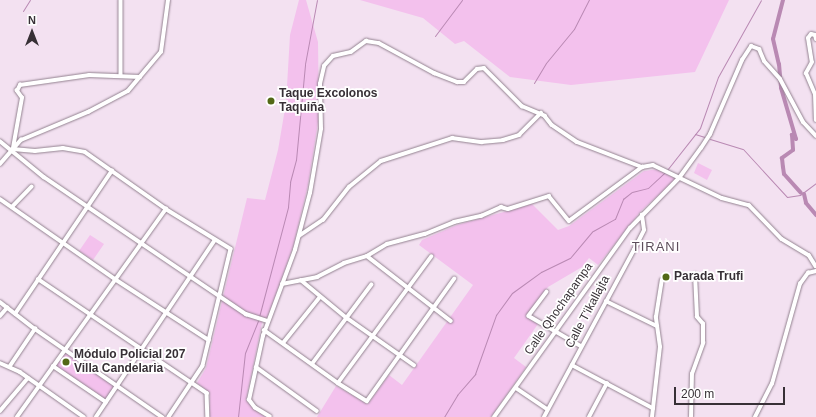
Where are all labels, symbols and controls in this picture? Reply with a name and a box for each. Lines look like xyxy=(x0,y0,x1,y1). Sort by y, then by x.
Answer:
north arrow xyxy=(12,12,52,52)
text: N xyxy=(28,14,36,26)
place label: Taque Excolonos Taquiña xyxy=(279,87,377,115)
marker: Taque Excolonos Taquiña xyxy=(266,96,276,106)
district label: TIRANI xyxy=(632,239,680,255)
street label: Calle Qhochapampa xyxy=(522,260,596,358)
place label: Parada Trufi xyxy=(674,270,743,284)
marker: Parada Trufi xyxy=(661,272,671,282)
street label: Calle T'ikallajta xyxy=(563,273,613,351)
place label: Módulo Policial 207 Villa Candelaria xyxy=(74,348,185,376)
marker: Módulo Policial 207 Villa Candelaria xyxy=(61,357,71,367)
scale bar xyxy=(676,379,787,405)
text: 200 m xyxy=(681,387,714,401)

